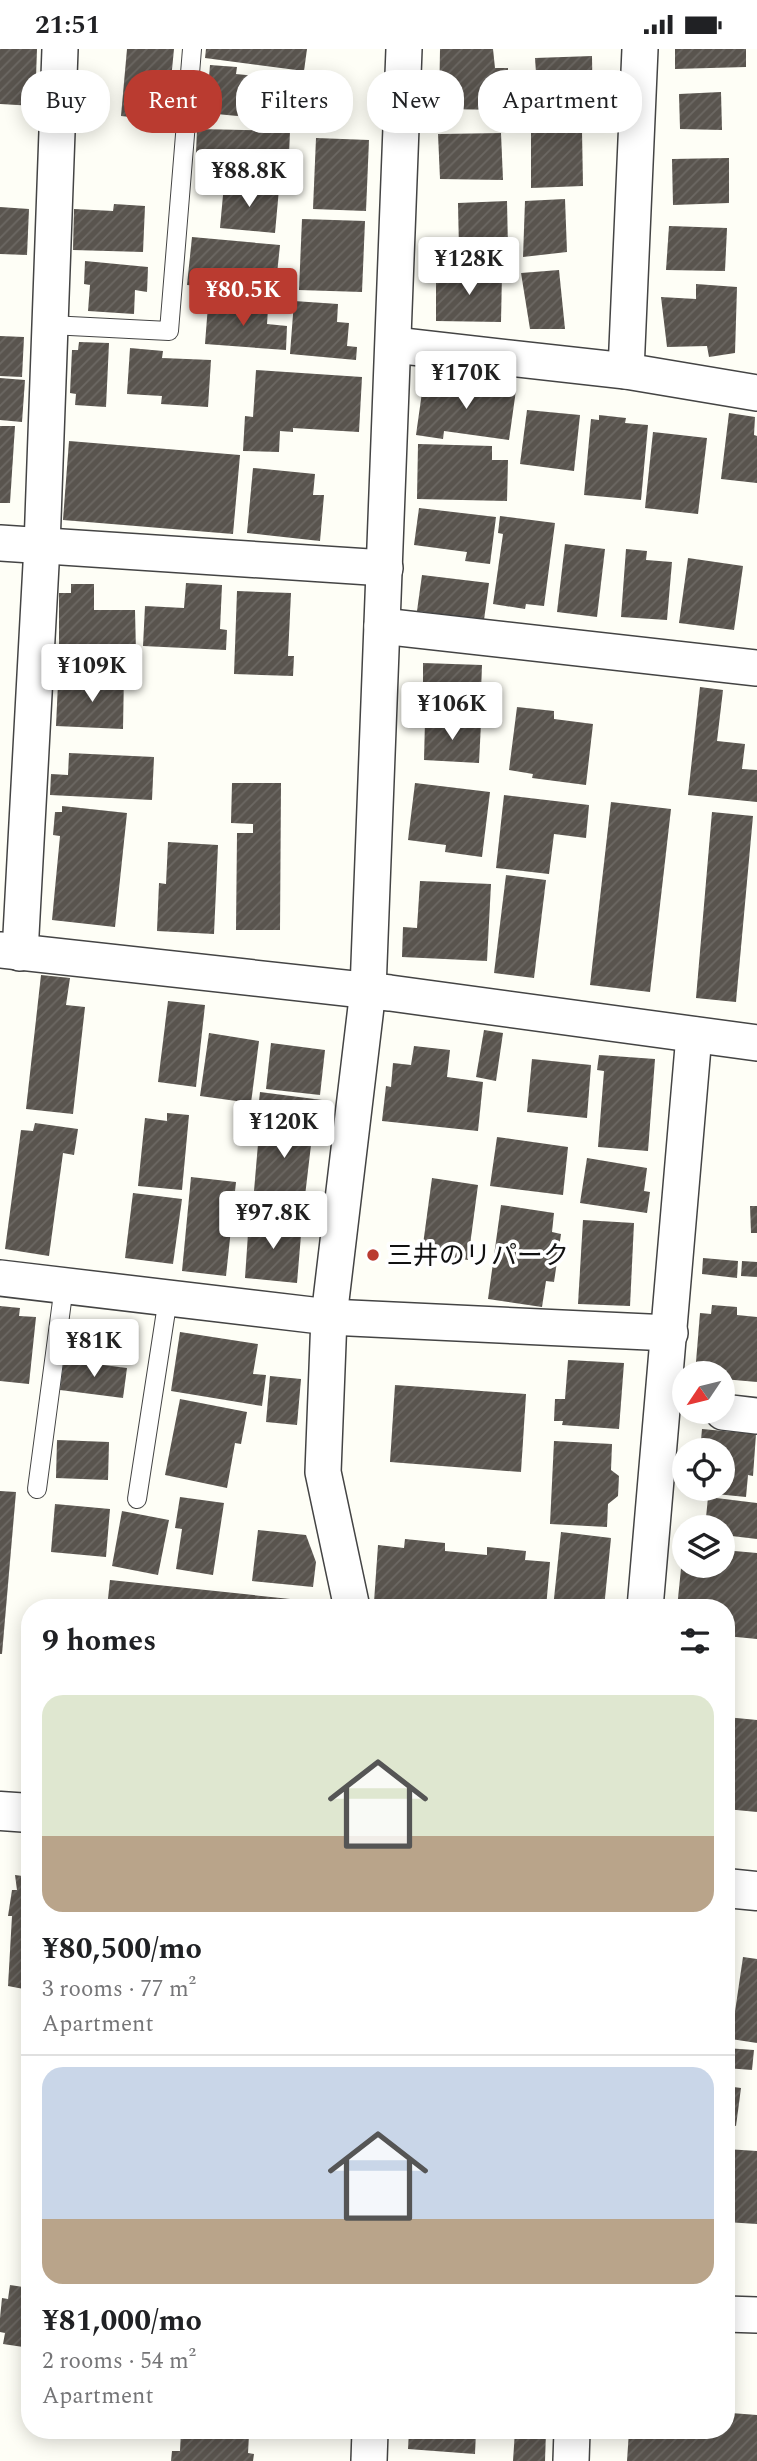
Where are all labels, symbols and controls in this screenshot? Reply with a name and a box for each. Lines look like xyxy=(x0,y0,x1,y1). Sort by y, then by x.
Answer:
text: 21:51 xyxy=(35,5,100,45)
chip: Buy xyxy=(21,70,110,133)
chip: Rent xyxy=(124,70,222,133)
chip: Filters xyxy=(236,70,353,133)
chip: New xyxy=(367,70,464,133)
chip: Apartment xyxy=(478,70,642,133)
pin: ¥88.8K xyxy=(192,149,306,209)
text: ¥88.8K xyxy=(211,154,287,189)
pin: ¥128K xyxy=(420,237,518,297)
text: ¥128K xyxy=(434,242,504,277)
pin: ¥80.5K xyxy=(186,268,300,328)
text: ¥80.5K xyxy=(205,273,281,308)
pin: ¥170K xyxy=(417,351,515,411)
text: ¥170K xyxy=(431,356,501,391)
pin: ¥109K xyxy=(43,645,141,704)
text: ¥109K xyxy=(57,649,127,684)
pin: ¥106K xyxy=(403,683,501,742)
text: ¥106K xyxy=(417,687,487,722)
pin: ¥120K xyxy=(235,1101,333,1160)
text: ¥120K xyxy=(249,1105,319,1140)
pin: ¥97.8K xyxy=(216,1191,330,1251)
text: ¥97.8K xyxy=(235,1196,311,1231)
place label: 三井のリパーク xyxy=(387,1236,569,1276)
marker: 三井のリパーク xyxy=(365,1247,381,1263)
pin: ¥81K xyxy=(53,1319,135,1379)
text: ¥81K xyxy=(66,1324,122,1359)
north arrow xyxy=(672,1361,735,1425)
map controls xyxy=(672,1361,735,1578)
button: locate xyxy=(672,1438,735,1501)
button: layers xyxy=(672,1515,735,1578)
text: 9 homes xyxy=(42,1618,156,1664)
icon: filters xyxy=(676,1622,714,1660)
icon: home xyxy=(315,1741,441,1867)
text: ¥80,500/mo xyxy=(42,1926,202,1972)
text: 3 rooms · 77 m² xyxy=(42,1972,196,2007)
text: Apartment xyxy=(42,2007,154,2042)
icon: home xyxy=(315,2113,441,2239)
text: ¥81,000/mo xyxy=(42,2298,202,2344)
text: 2 rooms · 54 m² xyxy=(42,2344,196,2379)
text: Apartment xyxy=(42,2379,154,2414)

